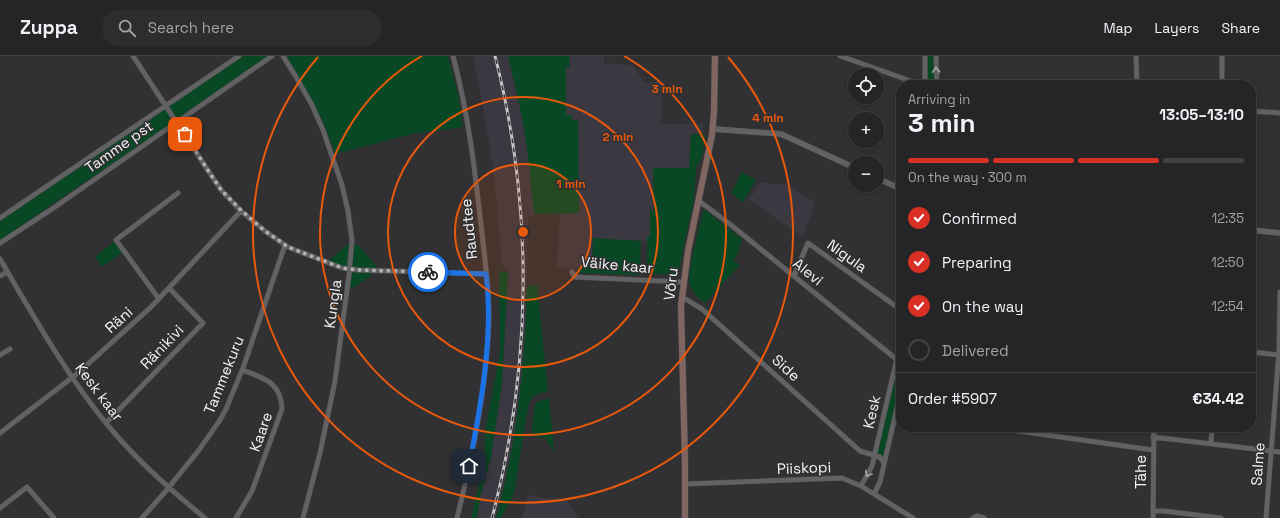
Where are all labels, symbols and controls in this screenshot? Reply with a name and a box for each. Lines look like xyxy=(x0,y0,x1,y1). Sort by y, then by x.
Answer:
search box xyxy=(102,10,382,46)
text: Zuppa xyxy=(20,15,78,40)
icon: search xyxy=(116,17,138,39)
text: Search here xyxy=(148,18,234,37)
text: Map xyxy=(1103,19,1133,37)
text: Layers xyxy=(1155,19,1199,37)
text: Share xyxy=(1221,19,1260,37)
one-way arrow xyxy=(932,67,941,74)
map controls xyxy=(848,68,884,192)
button: locate xyxy=(848,68,884,104)
text: 3 min xyxy=(651,81,683,97)
text: Arriving in xyxy=(908,91,970,108)
text: 13:05–13:10 xyxy=(1159,105,1244,124)
text: 3 min xyxy=(908,106,976,140)
text: 4 min xyxy=(752,110,784,126)
button: + xyxy=(848,112,884,148)
street label: Tamme pst xyxy=(81,116,157,177)
pin xyxy=(168,117,202,151)
icon: bag xyxy=(174,123,196,145)
text: 2 min xyxy=(602,129,634,145)
button: − xyxy=(848,156,884,192)
text: On the way · 300 m xyxy=(908,169,1027,186)
text: 1 min xyxy=(556,176,586,192)
street label: Raudtee xyxy=(456,198,481,260)
icon: check xyxy=(908,207,930,229)
text: Confirmed xyxy=(942,209,1017,228)
text: 12:35 xyxy=(1212,210,1244,227)
centre of rings xyxy=(516,225,530,239)
street label: Nigula xyxy=(824,235,871,277)
icon: check xyxy=(908,251,930,273)
courier xyxy=(408,252,448,292)
street label: Väike kaar xyxy=(580,252,654,277)
text: Preparing xyxy=(942,253,1012,272)
street label: Alevi xyxy=(789,254,827,290)
text: 12:50 xyxy=(1211,254,1244,271)
icon: bike xyxy=(417,261,439,283)
street label: Võru xyxy=(659,266,682,301)
street label: Kungla xyxy=(320,278,345,330)
icon: check xyxy=(908,295,930,317)
text: On the way xyxy=(942,297,1023,316)
text: 12:54 xyxy=(1212,298,1244,315)
street label: Räni xyxy=(101,302,137,337)
street label: Ränikivi xyxy=(136,320,187,373)
street label: Tammekuru xyxy=(199,333,248,417)
text: Delivered xyxy=(942,341,1009,360)
street label: Side xyxy=(768,350,804,385)
street label: Kesk kaar xyxy=(71,359,128,425)
text: Order #5907 xyxy=(908,389,997,408)
text: €34.42 xyxy=(1192,389,1244,408)
street label: Kesk xyxy=(858,393,885,430)
street label: Kaare xyxy=(245,409,276,454)
street label: Salme xyxy=(1247,442,1268,486)
pin xyxy=(452,449,486,483)
icon: home xyxy=(458,455,480,477)
street label: Tähe xyxy=(1131,455,1150,489)
street label: Piiskopi xyxy=(776,457,832,478)
one-way arrow xyxy=(865,470,873,477)

